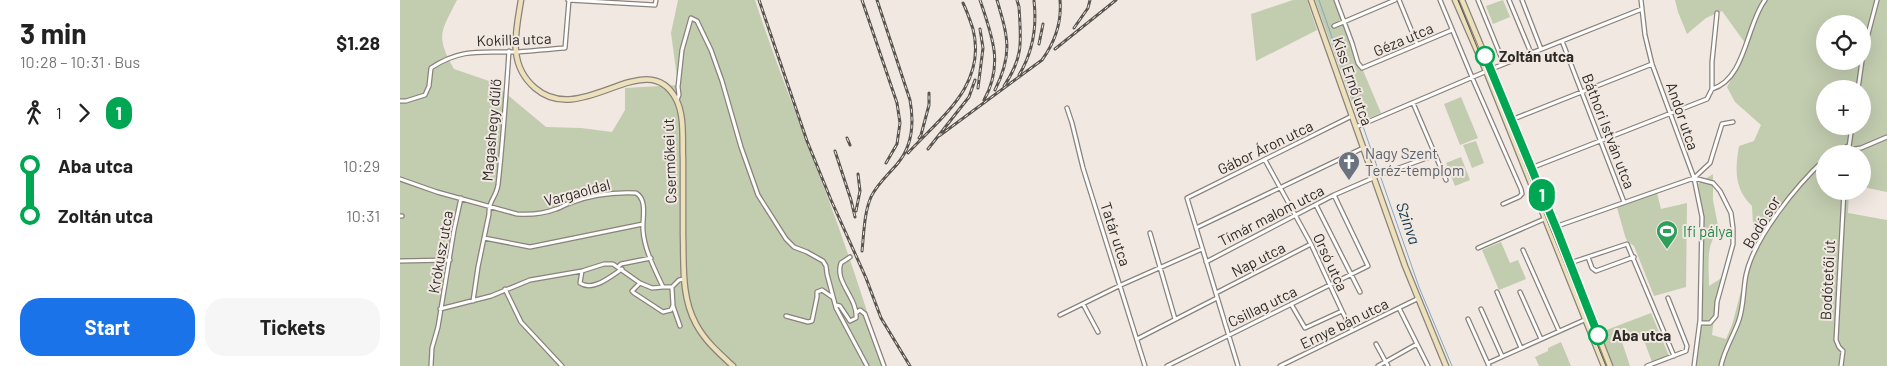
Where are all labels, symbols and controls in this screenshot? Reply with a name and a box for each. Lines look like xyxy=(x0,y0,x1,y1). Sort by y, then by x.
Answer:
map controls xyxy=(1816,15,1871,200)
button: locate xyxy=(1816,15,1871,70)
text: 3 min xyxy=(20,16,87,50)
street label: Géza utca xyxy=(1370,18,1436,60)
street label: Kokilla utca xyxy=(476,29,552,49)
text: $1.28 xyxy=(336,31,380,54)
street label: Kiss Ernő utca xyxy=(1329,34,1377,128)
marker: Zoltán utca xyxy=(1475,46,1495,66)
place label: Zoltán utca xyxy=(1499,47,1574,65)
text: 10:28 – 10:31 · Bus xyxy=(20,52,140,71)
street label: Báthori István utca xyxy=(1579,71,1639,191)
street label: Magashegy dűlő xyxy=(478,78,504,182)
street label: Andor utca xyxy=(1663,80,1703,152)
button: + xyxy=(1816,80,1871,135)
icon: walk xyxy=(20,99,48,127)
icon: forward xyxy=(70,99,98,127)
text: 1 xyxy=(116,102,122,124)
text: 1 xyxy=(56,103,62,122)
street label: Gábor Áron utca xyxy=(1214,116,1316,178)
street label: Csermőkei út xyxy=(659,118,679,204)
place label: Nagy Szent Teréz-templom xyxy=(1365,144,1464,179)
button: − xyxy=(1816,145,1871,200)
church icon: Nagy Szent Teréz-templom xyxy=(1337,150,1361,181)
text: Aba utca xyxy=(58,154,133,177)
text: 10:29 xyxy=(343,156,380,175)
street label: Vargaoldal xyxy=(542,175,612,209)
line badge: 1 xyxy=(1526,179,1558,211)
street label: Tímár malom utca xyxy=(1215,181,1327,249)
text: 1 xyxy=(1539,184,1545,206)
street label: Bodó sor xyxy=(1738,192,1784,251)
water label: Szinva xyxy=(1393,199,1425,247)
street label: Tatár utca xyxy=(1097,200,1135,268)
text: Zoltán utca xyxy=(58,204,153,227)
text: 10:31 xyxy=(346,206,380,225)
street label: Krókusz utca xyxy=(424,209,456,295)
sports icon: Ifi pálya xyxy=(1655,219,1679,250)
place label: Ifi pálya xyxy=(1683,222,1733,240)
street label: Orsó utca xyxy=(1310,230,1352,294)
street label: Nap utca xyxy=(1228,238,1288,280)
street label: Bodótetői út xyxy=(1816,239,1838,321)
street label: Csillag utca xyxy=(1225,282,1299,330)
street label: Ernye bán utca xyxy=(1297,294,1391,352)
button: Start xyxy=(20,298,195,356)
button: Tickets xyxy=(205,298,380,356)
marker: Aba utca xyxy=(1588,325,1608,345)
place label: Aba utca xyxy=(1612,326,1671,344)

